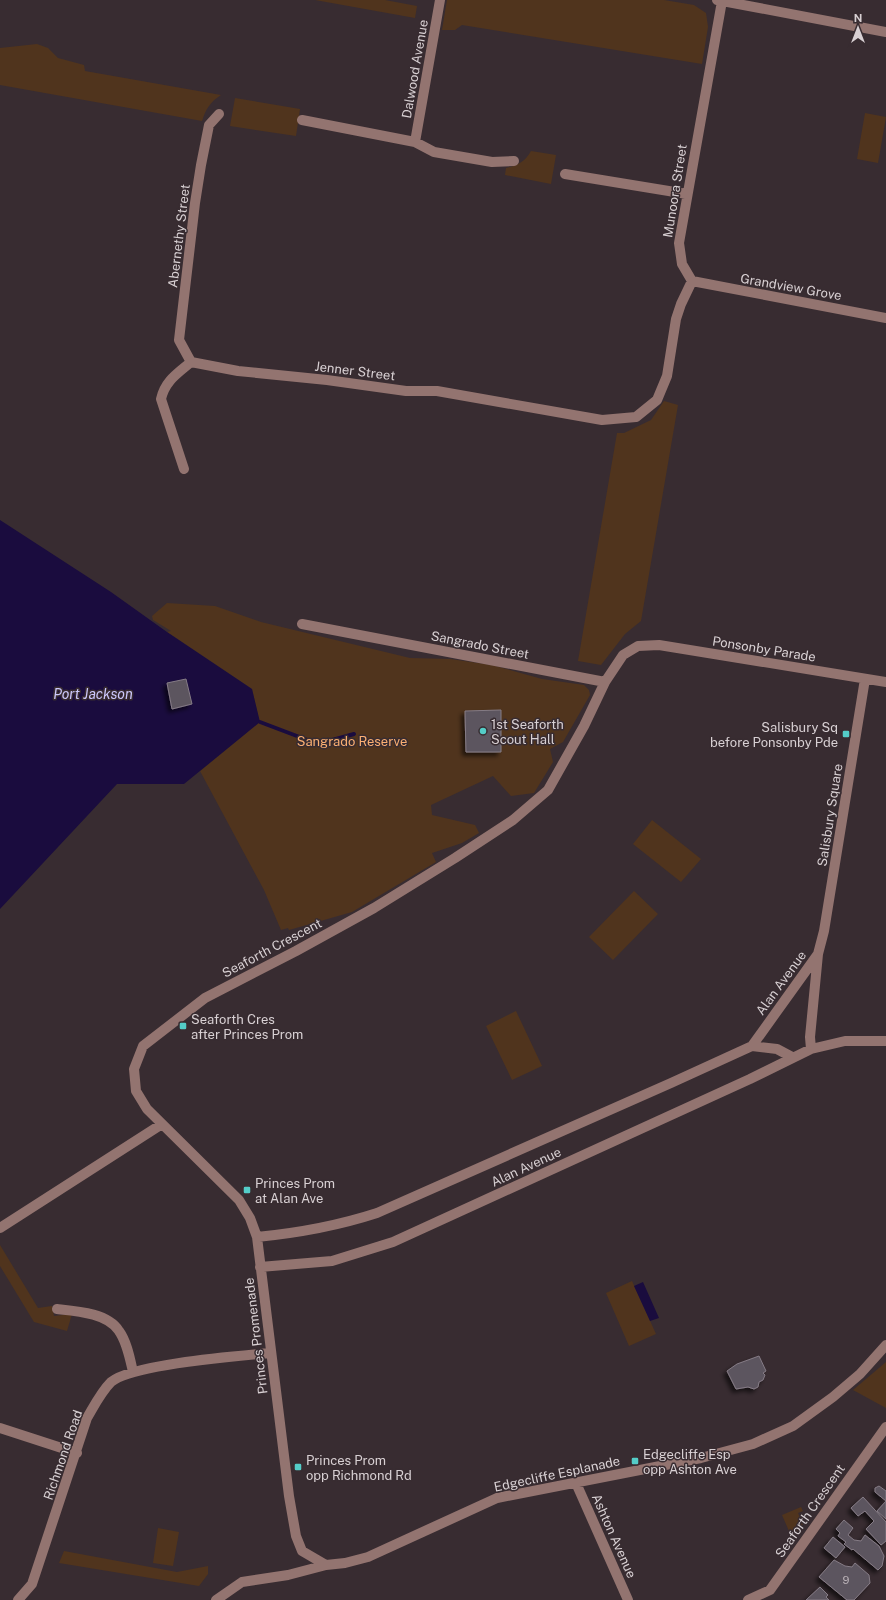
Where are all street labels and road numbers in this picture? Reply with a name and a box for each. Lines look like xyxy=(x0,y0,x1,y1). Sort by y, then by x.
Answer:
street label: Dalwood Avenue xyxy=(399,18,431,120)
street label: Munoora Street xyxy=(660,143,690,239)
street label: Abernethy Street xyxy=(165,183,193,289)
street label: Grandview Grove xyxy=(739,271,843,303)
street label: Jenner Street xyxy=(314,359,396,383)
street label: Sangrado Street xyxy=(430,628,530,662)
street label: Ponsonby Parade xyxy=(711,633,817,665)
street label: Salisbury Square xyxy=(814,763,846,867)
street label: Seaforth Crescent xyxy=(220,915,324,981)
street label: Alan Avenue xyxy=(753,948,809,1018)
street label: Alan Avenue xyxy=(489,1144,563,1190)
street label: Princes Promenade xyxy=(241,1277,271,1395)
street label: Richmond Road xyxy=(41,1408,85,1502)
street label: Edgecliffe Esplanade xyxy=(493,1453,621,1495)
street label: Seaforth Crescent xyxy=(772,1461,848,1561)
street label: Ashton Avenue xyxy=(589,1492,639,1580)

